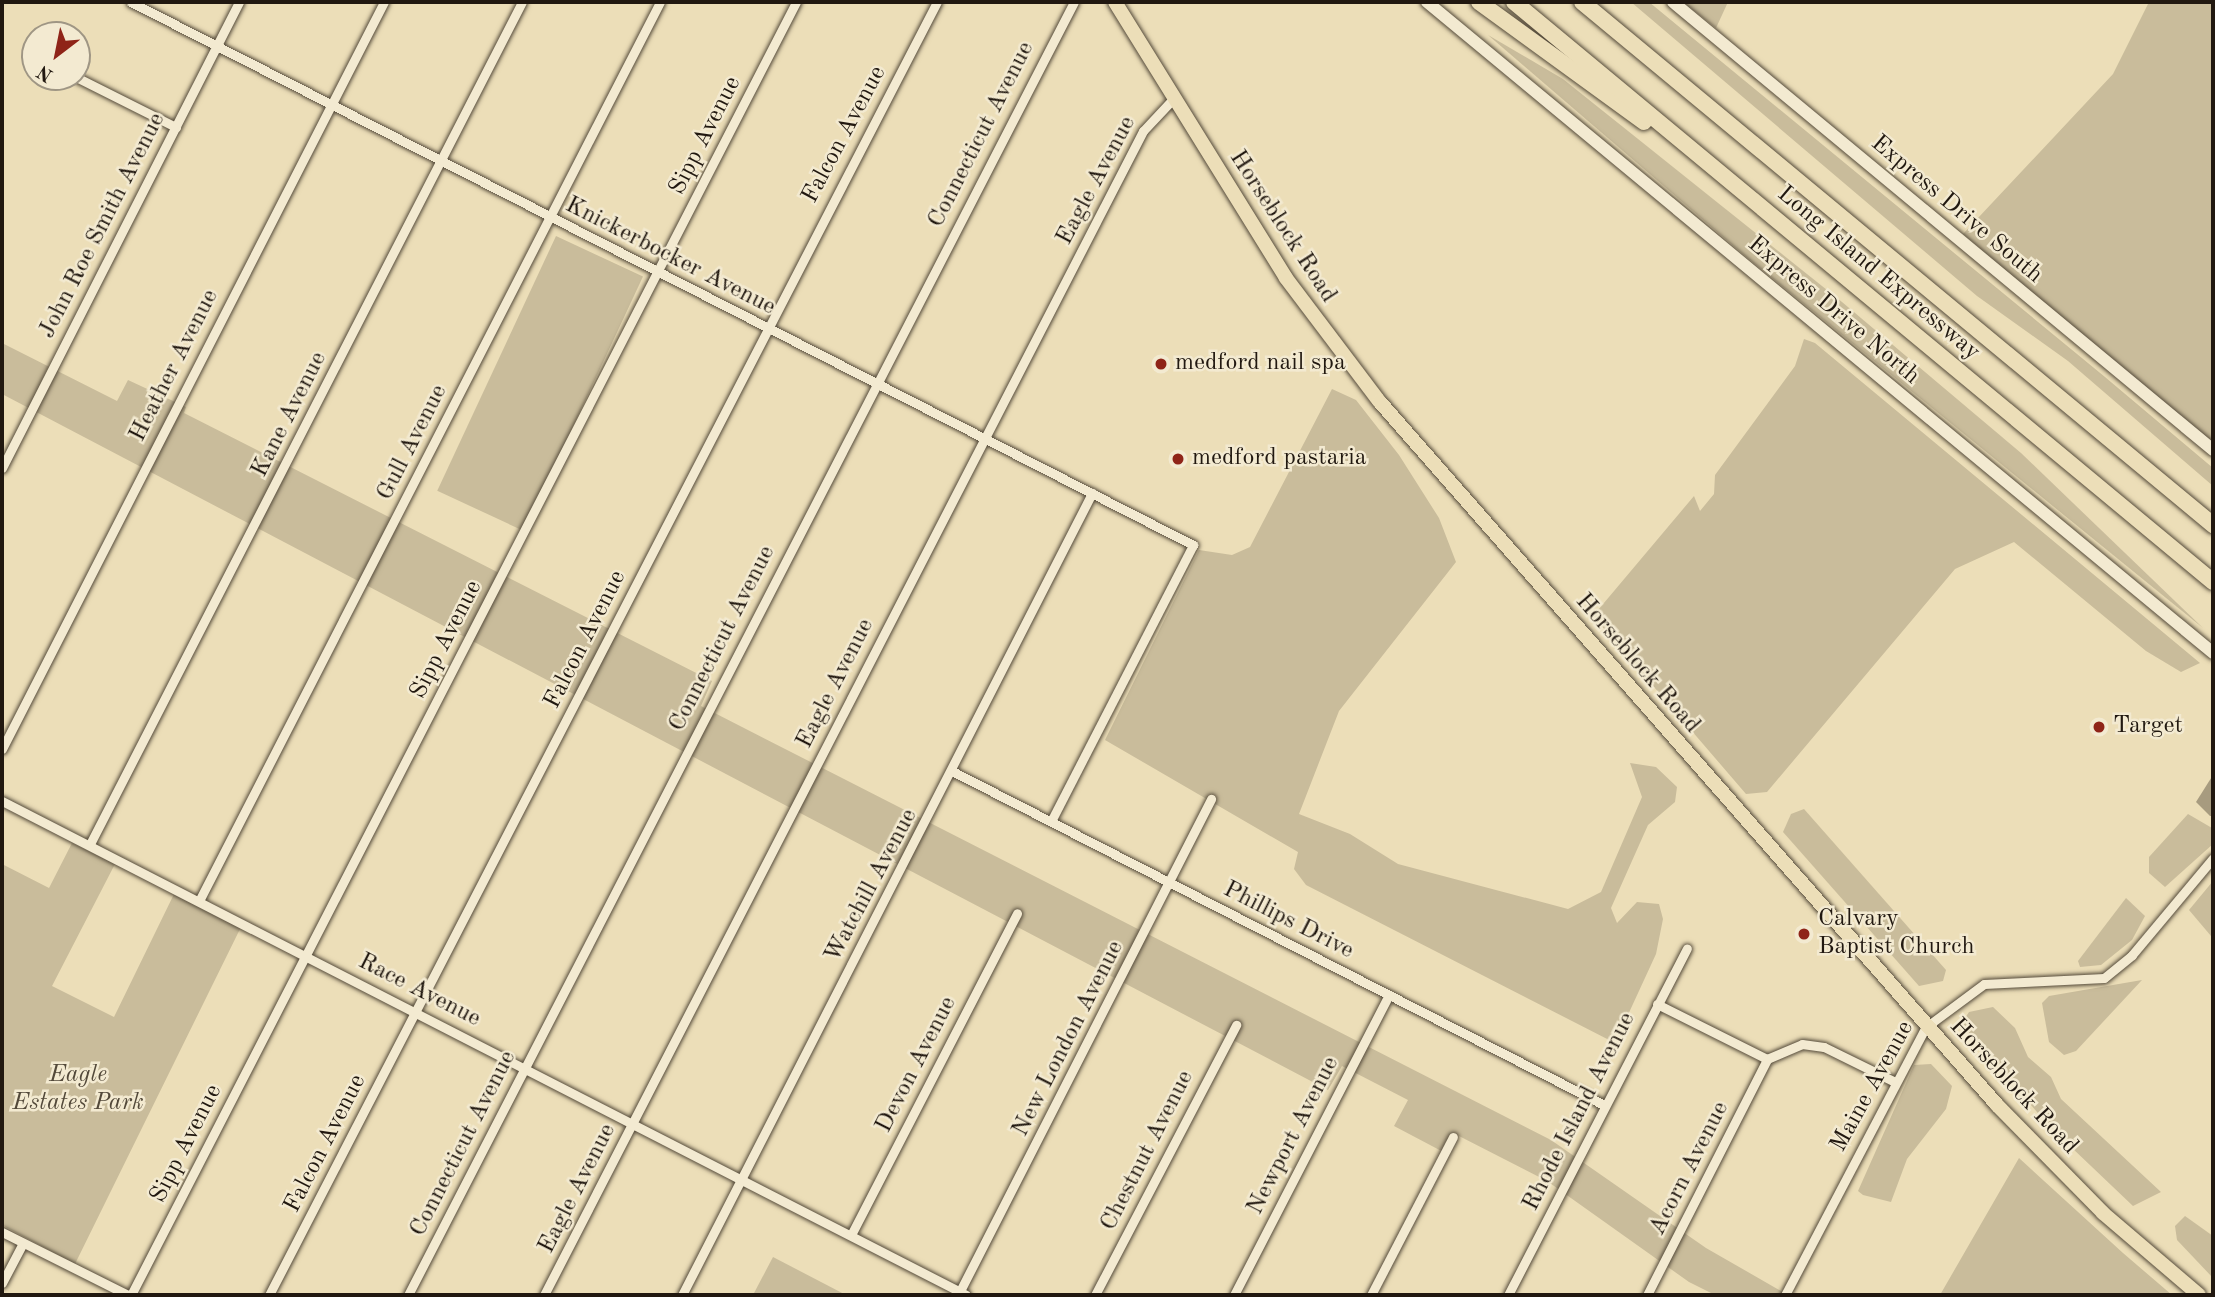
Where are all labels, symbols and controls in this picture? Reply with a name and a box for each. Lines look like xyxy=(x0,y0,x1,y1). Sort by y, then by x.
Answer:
north arrow xyxy=(21,21,91,91)
street label: Connecticut Avenue xyxy=(923,37,1041,233)
text: N xyxy=(34,61,57,84)
street label: Falcon Avenue xyxy=(797,61,893,209)
street label: Sipp Avenue xyxy=(664,72,748,200)
street label: John Roe Smith Avenue xyxy=(34,108,172,344)
street label: Eagle Avenue xyxy=(1051,112,1143,250)
street label: Express Drive South xyxy=(1864,130,2048,290)
street label: Horseblock Road xyxy=(1222,145,1342,309)
street label: Long Island Expressway xyxy=(1771,181,1985,367)
street label: Knickerbocker Avenue xyxy=(560,191,780,323)
street label: Express Drive North xyxy=(1741,231,1925,391)
street label: Heather Avenue xyxy=(124,285,226,447)
street label: Kane Avenue xyxy=(246,347,334,483)
place label: medford nail spa xyxy=(1175,350,1346,378)
marker: medford nail spa xyxy=(1153,356,1169,372)
street label: Gull Avenue xyxy=(372,380,454,506)
place label: medford pastaria xyxy=(1192,445,1367,473)
marker: medford pastaria xyxy=(1170,451,1186,467)
street label: Connecticut Avenue xyxy=(664,541,782,737)
street label: Falcon Avenue xyxy=(539,566,633,714)
street label: Sipp Avenue xyxy=(405,576,489,704)
street label: Horseblock Road xyxy=(1568,588,1706,740)
street label: Eagle Avenue xyxy=(791,614,881,754)
place label: Target xyxy=(2113,713,2183,741)
marker: Target xyxy=(2091,719,2107,735)
street label: Watchill Avenue xyxy=(819,804,925,968)
street label: Phillips Drive xyxy=(1218,876,1358,966)
place label: Calvary Baptist Church xyxy=(1818,906,1975,962)
marker: Calvary Baptist Church xyxy=(1796,926,1812,942)
street label: New London Avenue xyxy=(1007,936,1131,1142)
street label: Race Avenue xyxy=(353,948,485,1034)
street label: Devon Avenue xyxy=(870,992,964,1138)
street label: Rhode Island Avenue xyxy=(1517,1008,1643,1216)
street label: Horseblock Road xyxy=(1942,1013,2084,1161)
street label: Maine Avenue xyxy=(1825,1016,1921,1158)
street label: Connecticut Avenue xyxy=(405,1046,523,1242)
street label: Newport Avenue xyxy=(1242,1052,1346,1220)
park label: Eagle Estates Park xyxy=(12,1062,144,1118)
street label: Chestnut Avenue xyxy=(1095,1066,1201,1236)
street label: Falcon Avenue xyxy=(279,1070,373,1218)
street label: Sipp Avenue xyxy=(145,1080,229,1208)
street label: Acorn Avenue xyxy=(1644,1097,1736,1241)
street label: Eagle Avenue xyxy=(533,1119,623,1259)

